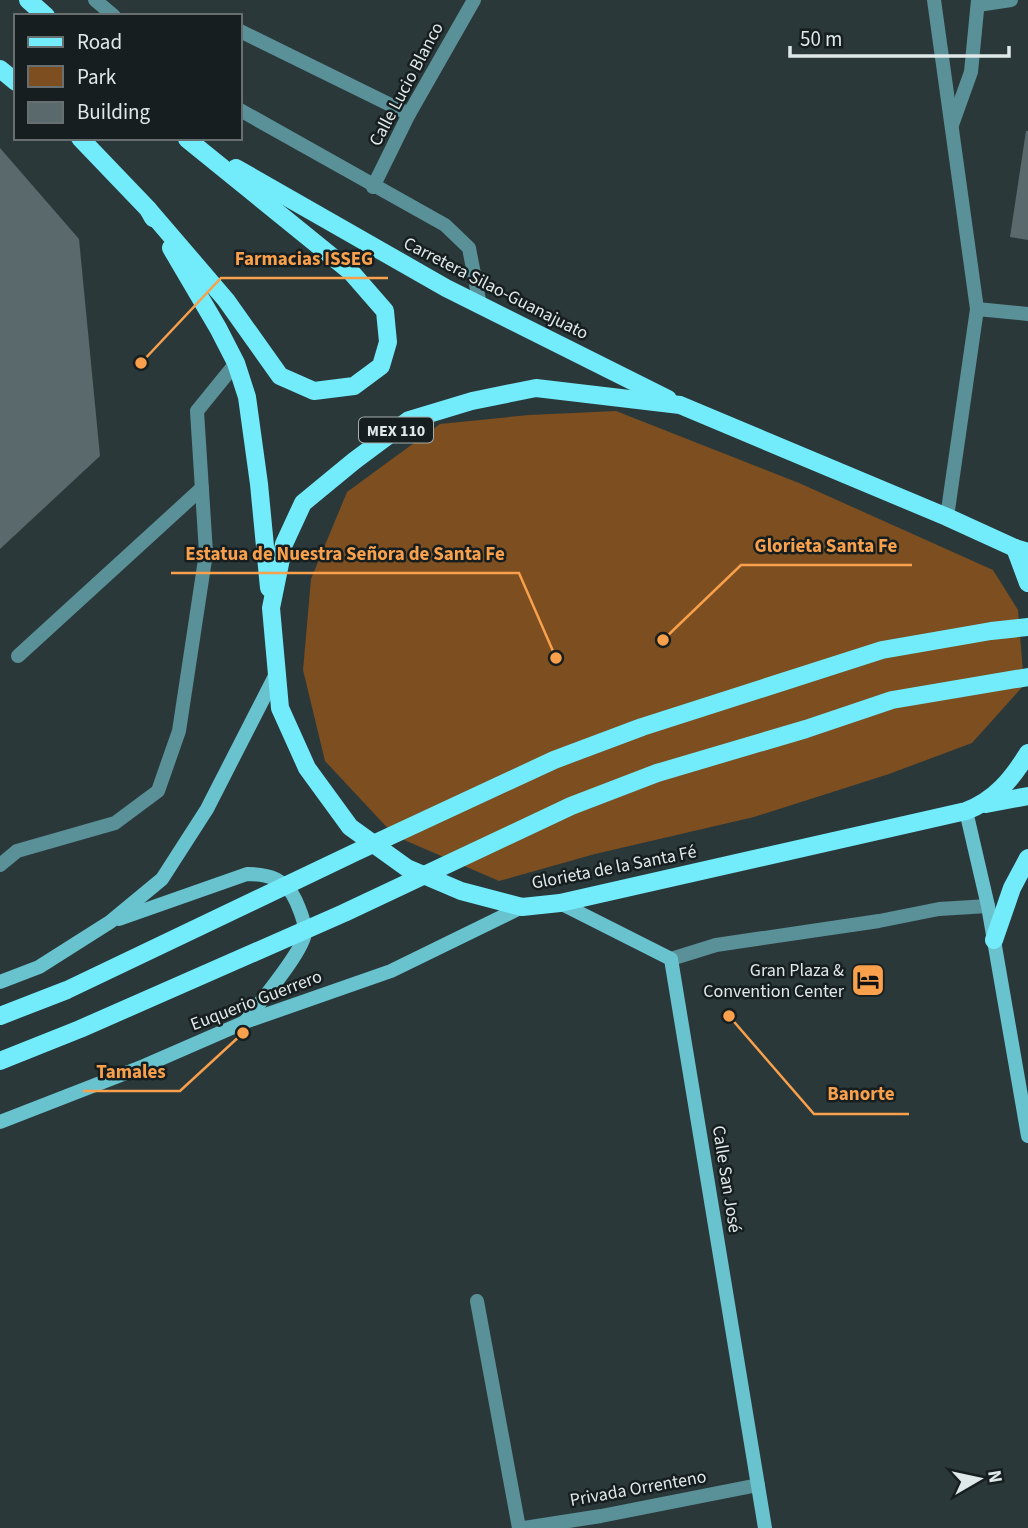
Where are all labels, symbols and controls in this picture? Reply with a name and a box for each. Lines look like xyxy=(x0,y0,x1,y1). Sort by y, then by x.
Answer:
legend xyxy=(14,14,242,140)
scale bar xyxy=(790,14,1009,58)
street label: Calle Lucio Blanco xyxy=(363,18,450,151)
text: 50 m xyxy=(800,24,842,54)
text: Road xyxy=(77,27,122,57)
text: Park xyxy=(77,62,117,92)
text: Building xyxy=(77,97,151,127)
street label: Carretera Silao-Guanajuato xyxy=(399,231,593,346)
callout: Farmacias ISSEG xyxy=(221,238,388,278)
text: Farmacias ISSEG xyxy=(235,246,373,273)
road number: MEX 110 xyxy=(359,418,433,442)
callout: Glorieta Santa Fe xyxy=(741,525,912,565)
callout: Estatua de Nuestra Señora de Santa Fe xyxy=(171,533,519,573)
text: Glorieta Santa Fe xyxy=(755,533,898,560)
text: Estatua de Nuestra Señora de Santa Fe xyxy=(185,541,505,568)
street label: Glorieta de la Santa Fé xyxy=(529,839,699,896)
place label: Gran Plaza & Convention Center xyxy=(703,958,845,1004)
hotel icon: Gran Plaza & Convention Center xyxy=(849,961,887,999)
street label: Euquerio Guerrero xyxy=(187,964,325,1037)
callout: Tamales xyxy=(83,1051,180,1091)
text: Tamales xyxy=(96,1059,166,1086)
callout: Banorte xyxy=(814,1074,909,1114)
text: Banorte xyxy=(827,1081,895,1108)
street label: Calle San José xyxy=(706,1124,747,1234)
north arrow xyxy=(944,1444,1014,1514)
street label: Privada Orrenteno xyxy=(568,1464,708,1513)
text: N xyxy=(980,1468,1009,1485)

